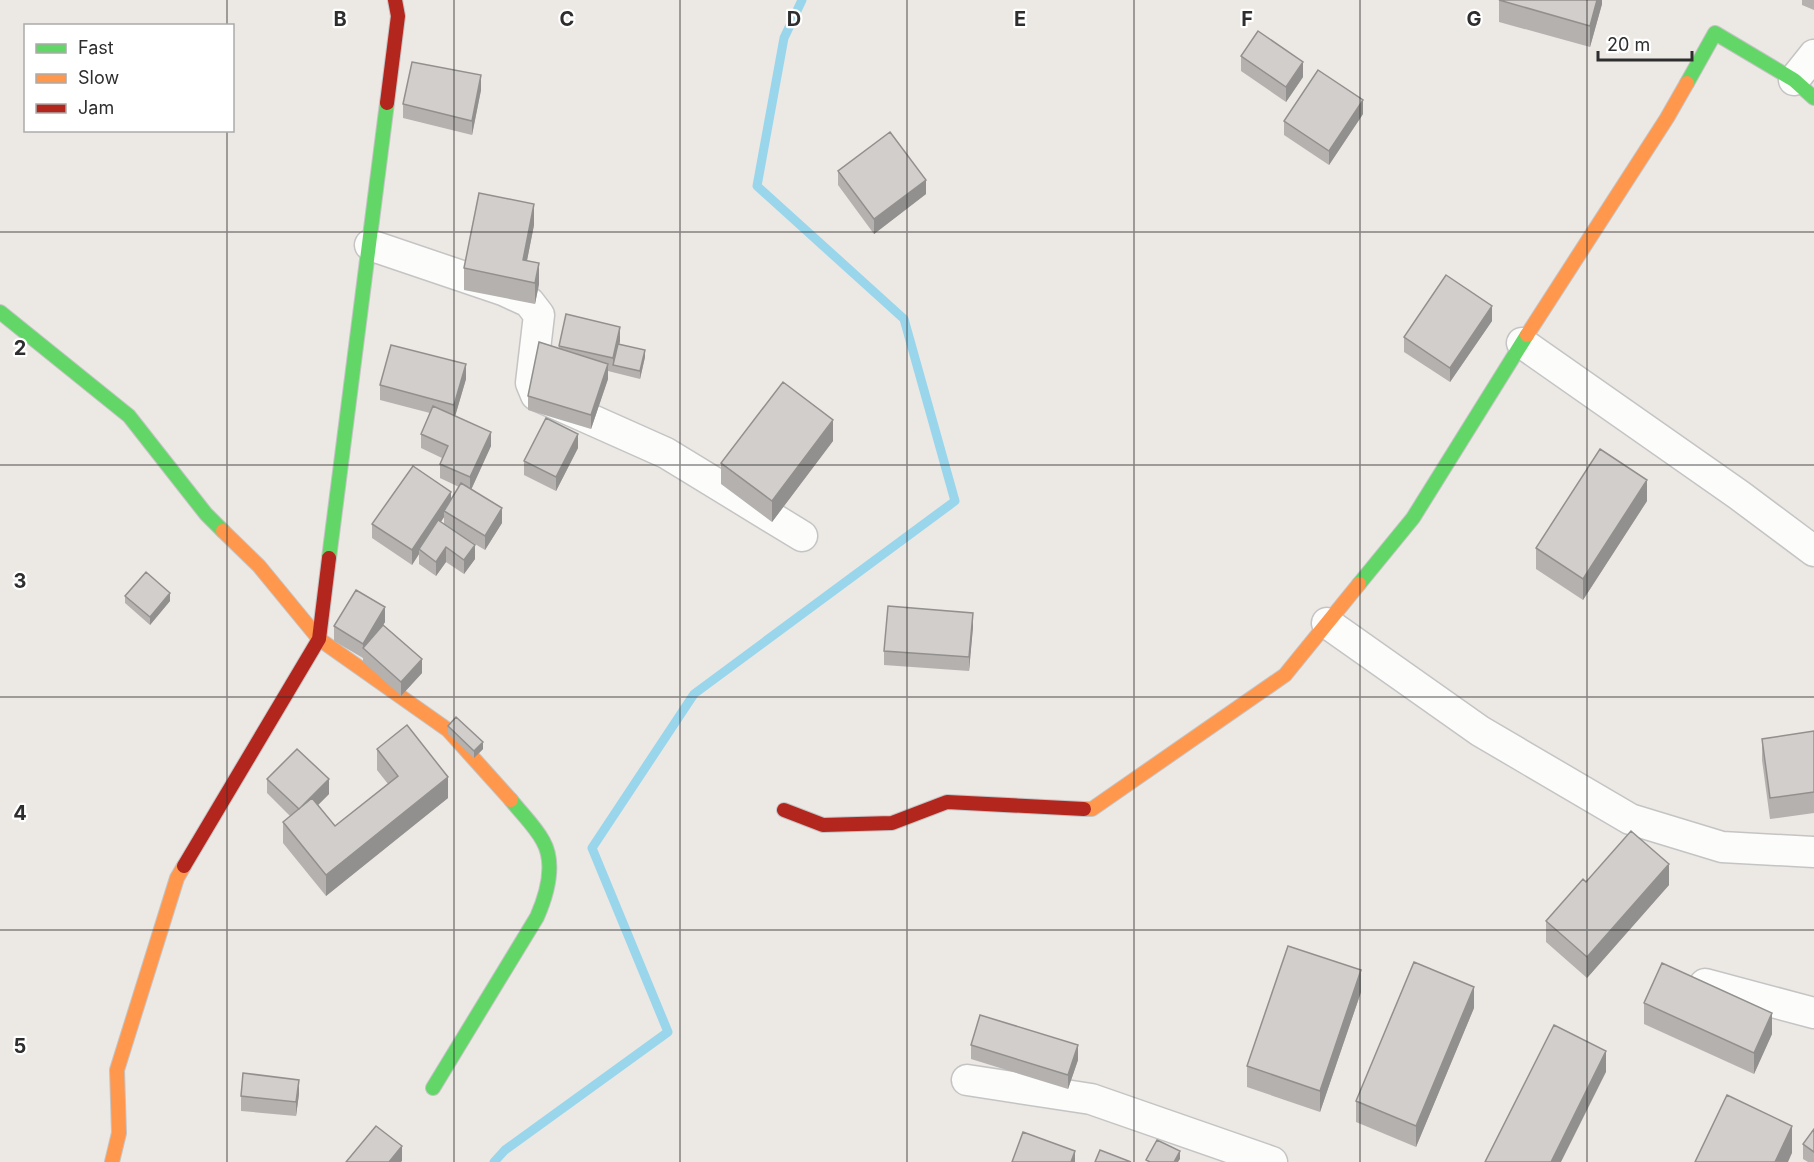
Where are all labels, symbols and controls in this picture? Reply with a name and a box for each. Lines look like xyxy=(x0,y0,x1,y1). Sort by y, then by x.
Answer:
text: B xyxy=(333,7,347,31)
text: C xyxy=(560,7,574,31)
text: D xyxy=(787,7,801,31)
text: E xyxy=(1014,7,1026,31)
text: F xyxy=(1241,7,1253,31)
text: G xyxy=(1466,7,1482,31)
legend xyxy=(24,24,234,132)
scale bar xyxy=(1598,24,1692,62)
text: 20 m xyxy=(1607,34,1650,55)
text: Fast xyxy=(78,37,114,58)
text: Slow xyxy=(78,67,119,88)
text: Jam xyxy=(78,97,114,118)
text: 2 xyxy=(14,336,26,360)
text: 3 xyxy=(14,569,26,593)
text: 4 xyxy=(13,801,27,825)
text: 5 xyxy=(14,1034,26,1058)

